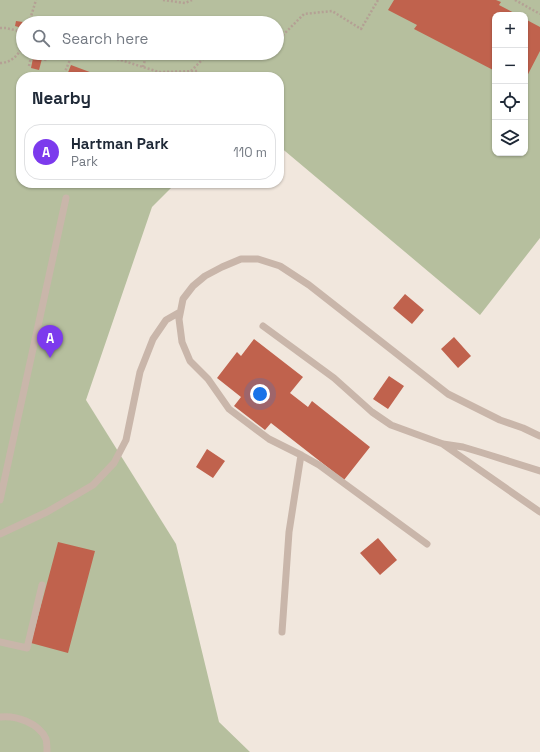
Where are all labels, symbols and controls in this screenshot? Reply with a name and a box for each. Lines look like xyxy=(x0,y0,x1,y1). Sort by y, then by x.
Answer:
map controls xyxy=(492,12,528,156)
button: + xyxy=(492,12,528,48)
search box xyxy=(16,16,284,60)
icon: search xyxy=(30,27,52,49)
text: Search here xyxy=(62,29,148,48)
button: − xyxy=(492,48,528,84)
button: locate xyxy=(492,84,528,120)
text: Nearby xyxy=(32,87,91,109)
button: layers xyxy=(492,120,528,156)
text: Hartman Park xyxy=(71,134,169,153)
text: A xyxy=(42,144,50,161)
text: 110 m xyxy=(233,144,267,161)
text: Park xyxy=(71,153,98,170)
pin: A xyxy=(37,325,63,358)
your location xyxy=(250,384,270,404)

